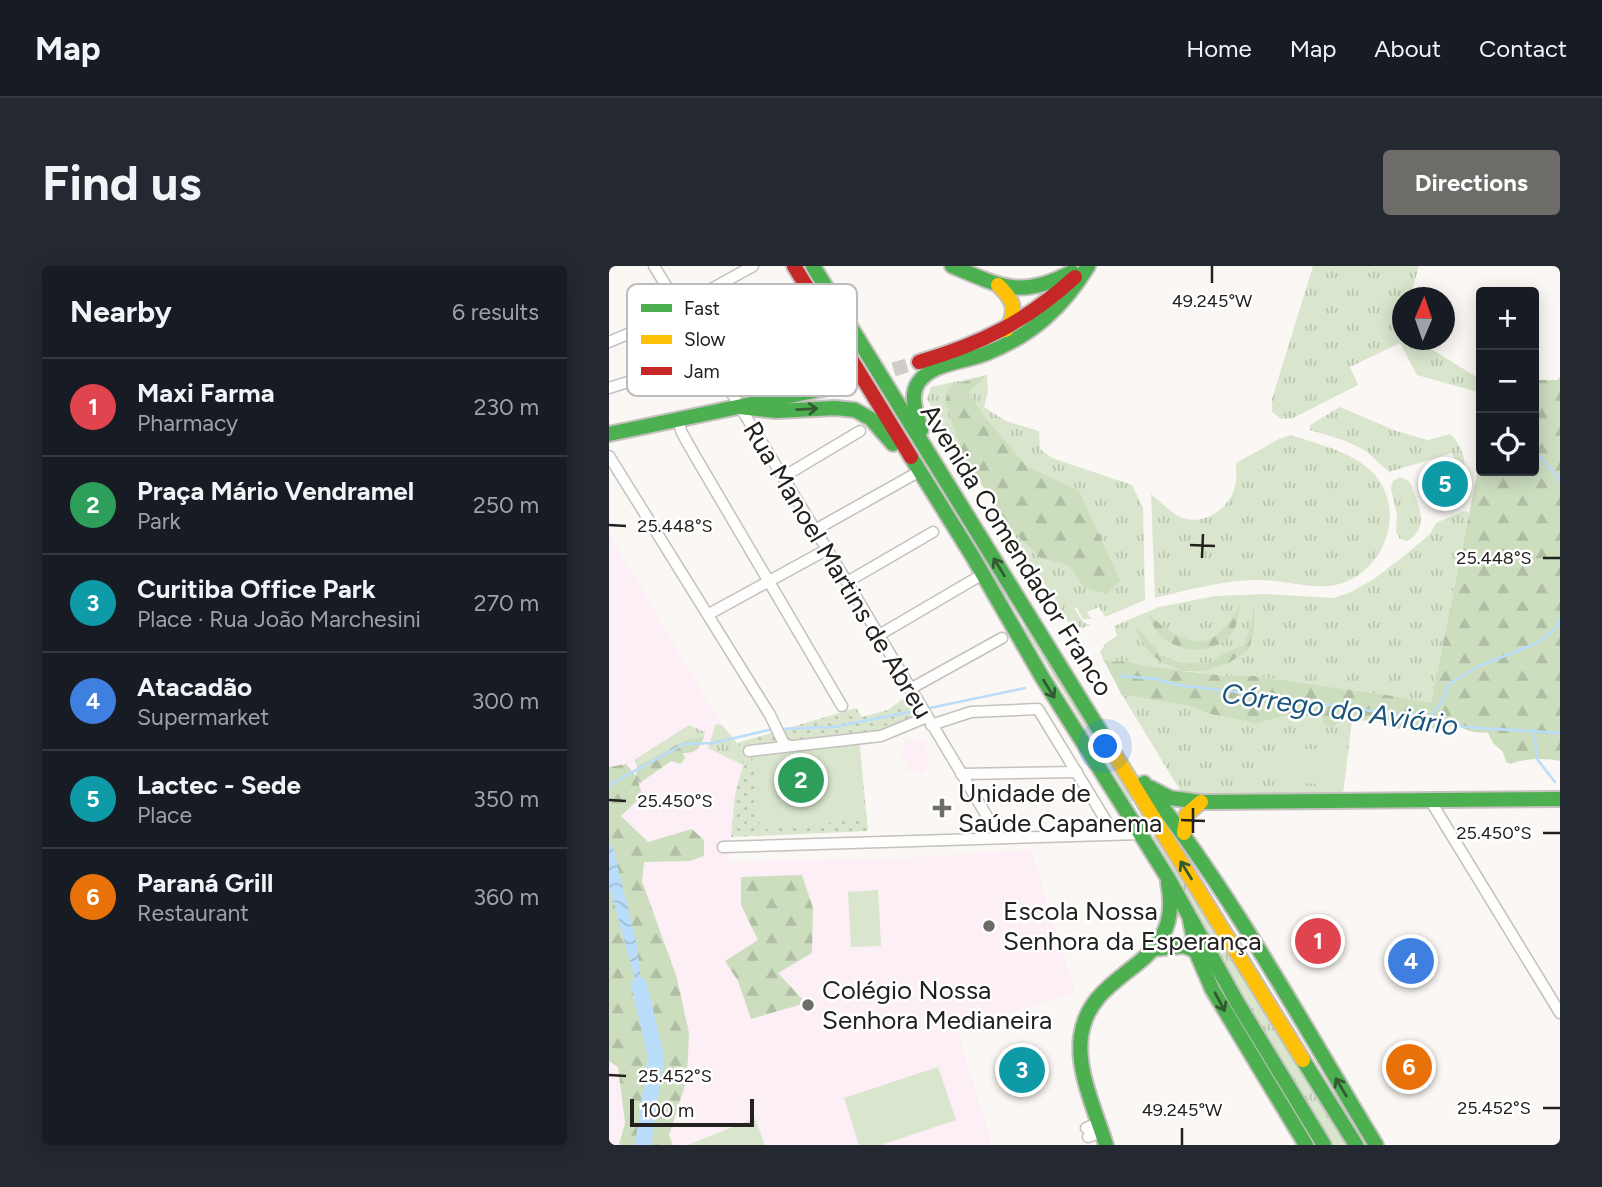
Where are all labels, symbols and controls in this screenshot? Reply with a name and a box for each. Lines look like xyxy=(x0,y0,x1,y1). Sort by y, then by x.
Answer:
text: Map xyxy=(35,29,101,68)
text: Home xyxy=(1186,34,1252,63)
text: Map xyxy=(1290,34,1336,63)
text: About xyxy=(1374,34,1441,63)
text: Contact xyxy=(1479,34,1567,63)
button: Directions xyxy=(1383,150,1560,215)
text: Find us xyxy=(42,153,201,212)
legend xyxy=(627,284,857,396)
north arrow xyxy=(1392,287,1455,350)
map controls xyxy=(1476,287,1539,476)
button: + xyxy=(1476,287,1539,350)
text: 49.245°W xyxy=(1172,290,1253,312)
text: Nearby xyxy=(70,293,172,330)
text: Fast xyxy=(684,297,720,320)
text: 6 results xyxy=(452,298,539,326)
text: Slow xyxy=(684,328,726,351)
button: − xyxy=(1476,350,1539,413)
text: Jam xyxy=(684,360,720,383)
text: Maxi Farma xyxy=(137,377,275,409)
text: 1 xyxy=(88,393,98,421)
text: 230 m xyxy=(474,393,539,421)
street label: Avenida Comendador Franco xyxy=(914,398,1120,702)
one-way arrow xyxy=(795,402,818,415)
text: Pharmacy xyxy=(137,409,238,437)
button: locate xyxy=(1476,413,1539,476)
street label: Rua Manoel Martins de Abreu xyxy=(737,416,939,724)
pin: 5 xyxy=(1422,458,1468,510)
text: Praça Mário Vendramel xyxy=(137,475,414,507)
text: 2 xyxy=(86,491,100,519)
text: 250 m xyxy=(473,491,539,519)
text: Park xyxy=(137,507,181,535)
text: 25.448°S xyxy=(637,515,713,537)
text: 25.448°S xyxy=(1456,547,1532,569)
one-way arrow xyxy=(991,557,1005,577)
text: Curitiba Office Park xyxy=(137,573,376,605)
text: 3 xyxy=(87,589,99,617)
text: 270 m xyxy=(474,589,539,617)
text: Place · Rua João Marchesini xyxy=(137,605,421,633)
text: Atacadão xyxy=(137,671,252,703)
water label: Córrego do Aviário xyxy=(1219,676,1461,742)
one-way arrow xyxy=(1043,678,1057,698)
text: 4 xyxy=(86,687,100,715)
text: 300 m xyxy=(472,687,539,715)
text: Supermarket xyxy=(137,703,269,731)
your location xyxy=(1088,729,1122,763)
pin: 2 xyxy=(778,754,824,806)
text: Lactec - Sede xyxy=(137,769,301,801)
place label: Unidade de Saúde Capanema xyxy=(958,777,1162,839)
text: 5 xyxy=(86,785,100,813)
text: 350 m xyxy=(473,785,539,813)
text: 25.450°S xyxy=(638,790,712,812)
marker: Unidade de Saúde Capanema xyxy=(932,798,952,818)
text: Place xyxy=(137,801,192,829)
text: 25.450°S xyxy=(1457,822,1531,844)
one-way arrow xyxy=(1179,861,1193,881)
text: Paraná Grill xyxy=(137,867,273,899)
text: 6 xyxy=(86,883,100,911)
text: 360 m xyxy=(473,883,539,911)
place label: Escola Nossa Senhora da Esperança xyxy=(1003,895,1262,957)
text: Restaurant xyxy=(137,899,249,927)
pin: 1 xyxy=(1295,915,1341,967)
marker: Escola Nossa Senhora da Esperança xyxy=(981,918,997,934)
pin: 4 xyxy=(1388,935,1434,987)
place label: Colégio Nossa Senhora Medianeira xyxy=(822,974,1052,1036)
one-way arrow xyxy=(1214,991,1227,1012)
marker: Colégio Nossa Senhora Medianeira xyxy=(800,997,816,1013)
pin: 6 xyxy=(1386,1041,1432,1093)
pin: 3 xyxy=(999,1044,1045,1096)
text: 25.452°S xyxy=(638,1065,712,1087)
one-way arrow xyxy=(1333,1077,1347,1097)
scale bar xyxy=(630,1096,754,1128)
text: 25.452°S xyxy=(1457,1097,1531,1119)
text: 100 m xyxy=(641,1099,694,1122)
text: 49.245°W xyxy=(1142,1099,1223,1121)

